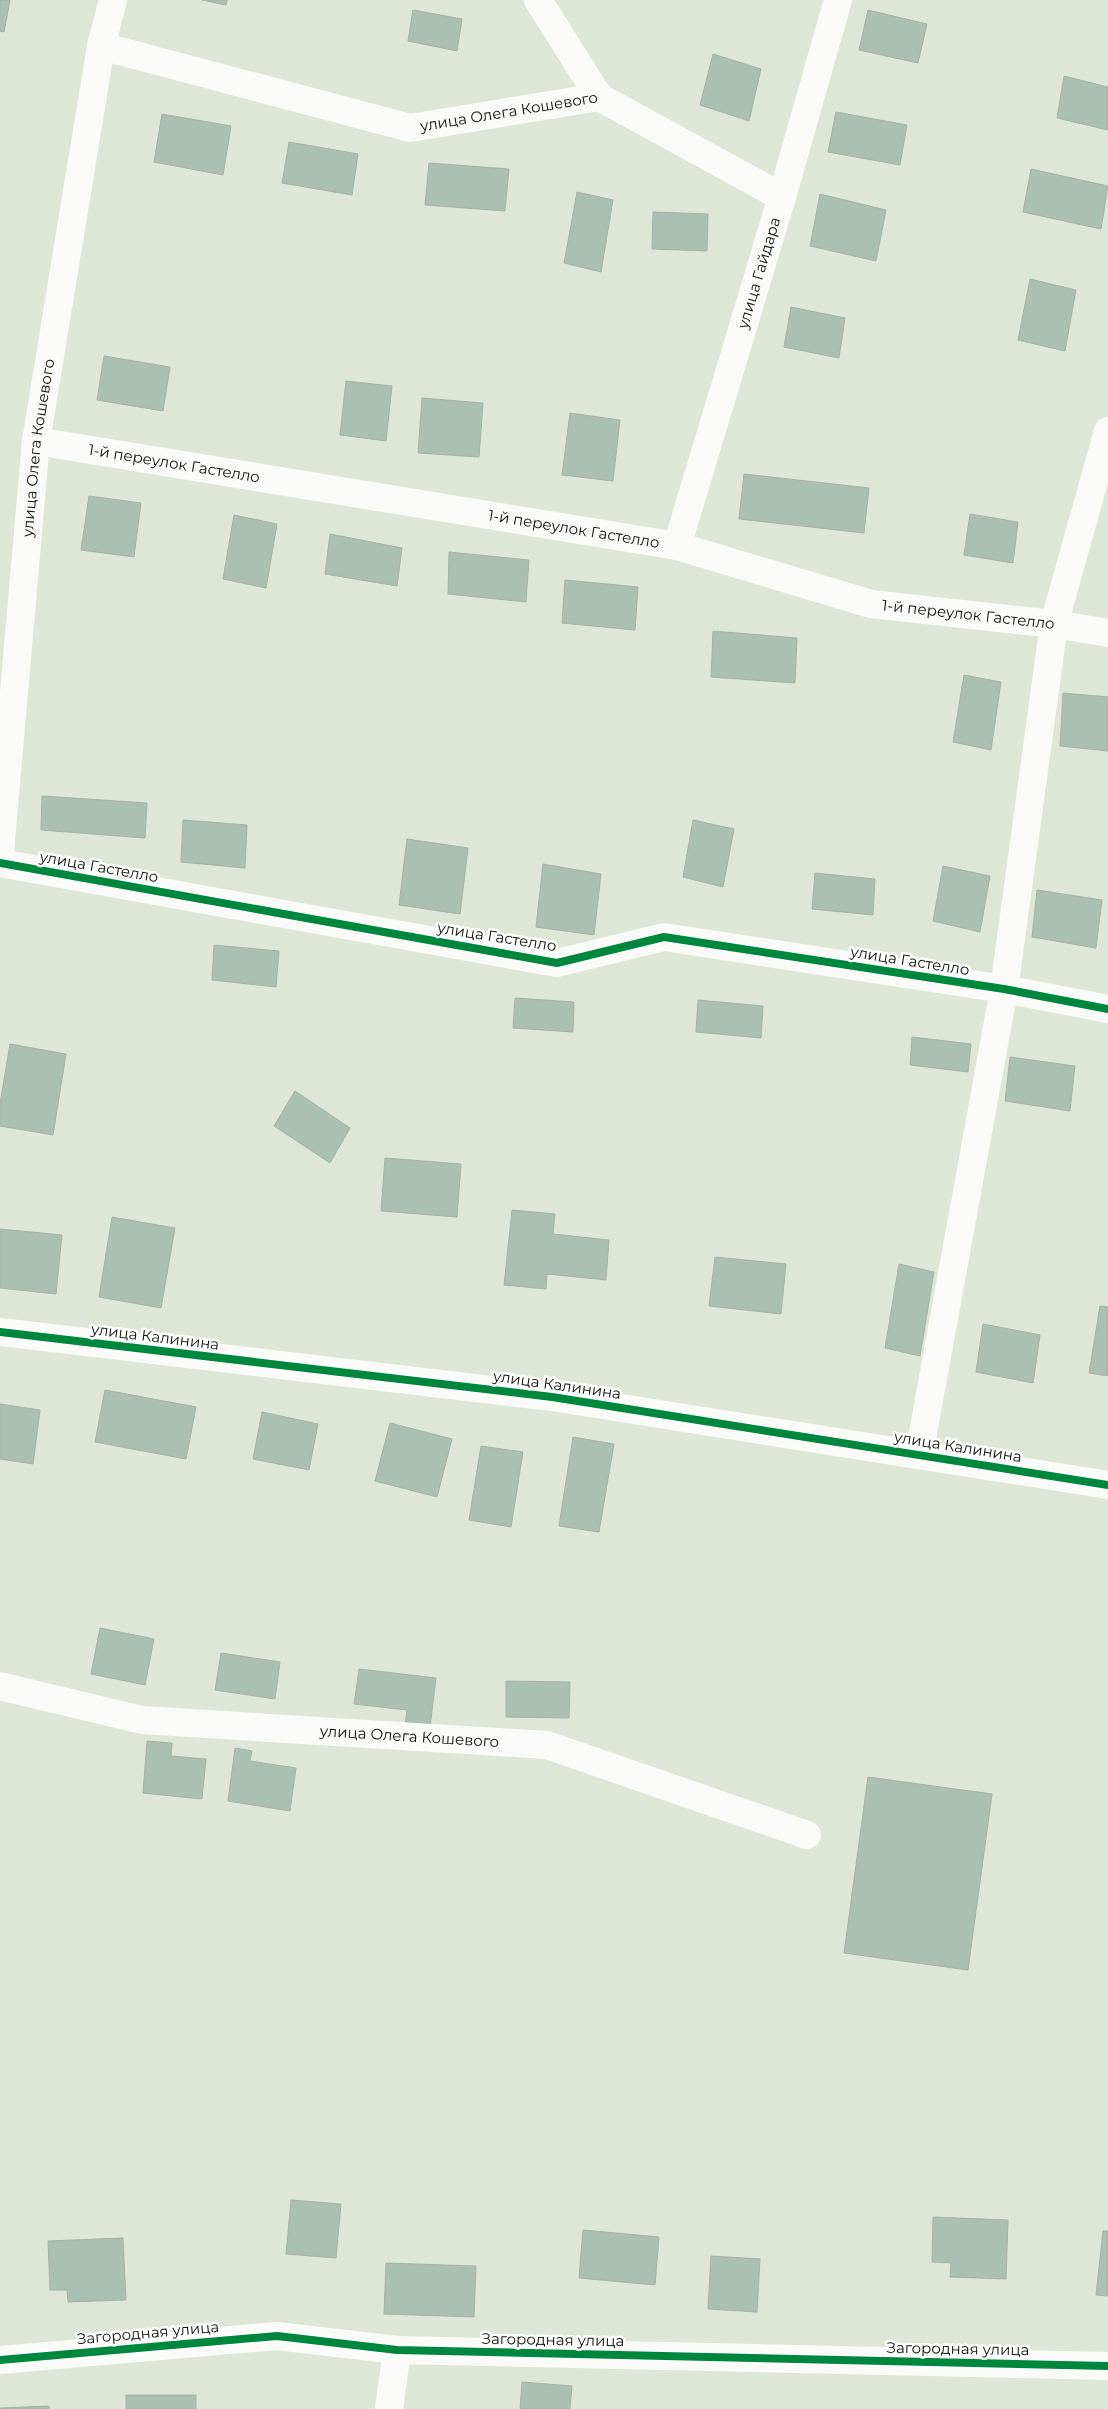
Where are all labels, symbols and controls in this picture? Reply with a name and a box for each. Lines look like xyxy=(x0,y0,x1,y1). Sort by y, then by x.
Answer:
street label: улица Олега Кошевого xyxy=(418,87,599,135)
street label: улица Гайдара xyxy=(733,215,784,332)
street label: улица Олега Кошевого xyxy=(18,357,58,539)
street label: 1-й переулок Гастелло xyxy=(87,440,261,487)
street label: 1-й переулок Гастелло xyxy=(487,505,661,552)
street label: 1-й переулок Гастелло xyxy=(881,595,1056,633)
street label: улица Гастелло xyxy=(37,847,160,886)
street label: улица Гастелло xyxy=(435,918,558,955)
street label: улица Гастелло xyxy=(848,942,971,979)
street label: улица Калинина xyxy=(89,1319,220,1354)
street label: улица Калинина xyxy=(491,1366,622,1403)
street label: улица Калинина xyxy=(892,1427,1023,1466)
street label: улица Олега Кошевого xyxy=(318,1721,500,1751)
street label: Загородная улица xyxy=(76,2317,220,2348)
street label: Загородная улица xyxy=(482,2329,624,2350)
street label: Загородная улица xyxy=(887,2338,1029,2359)

